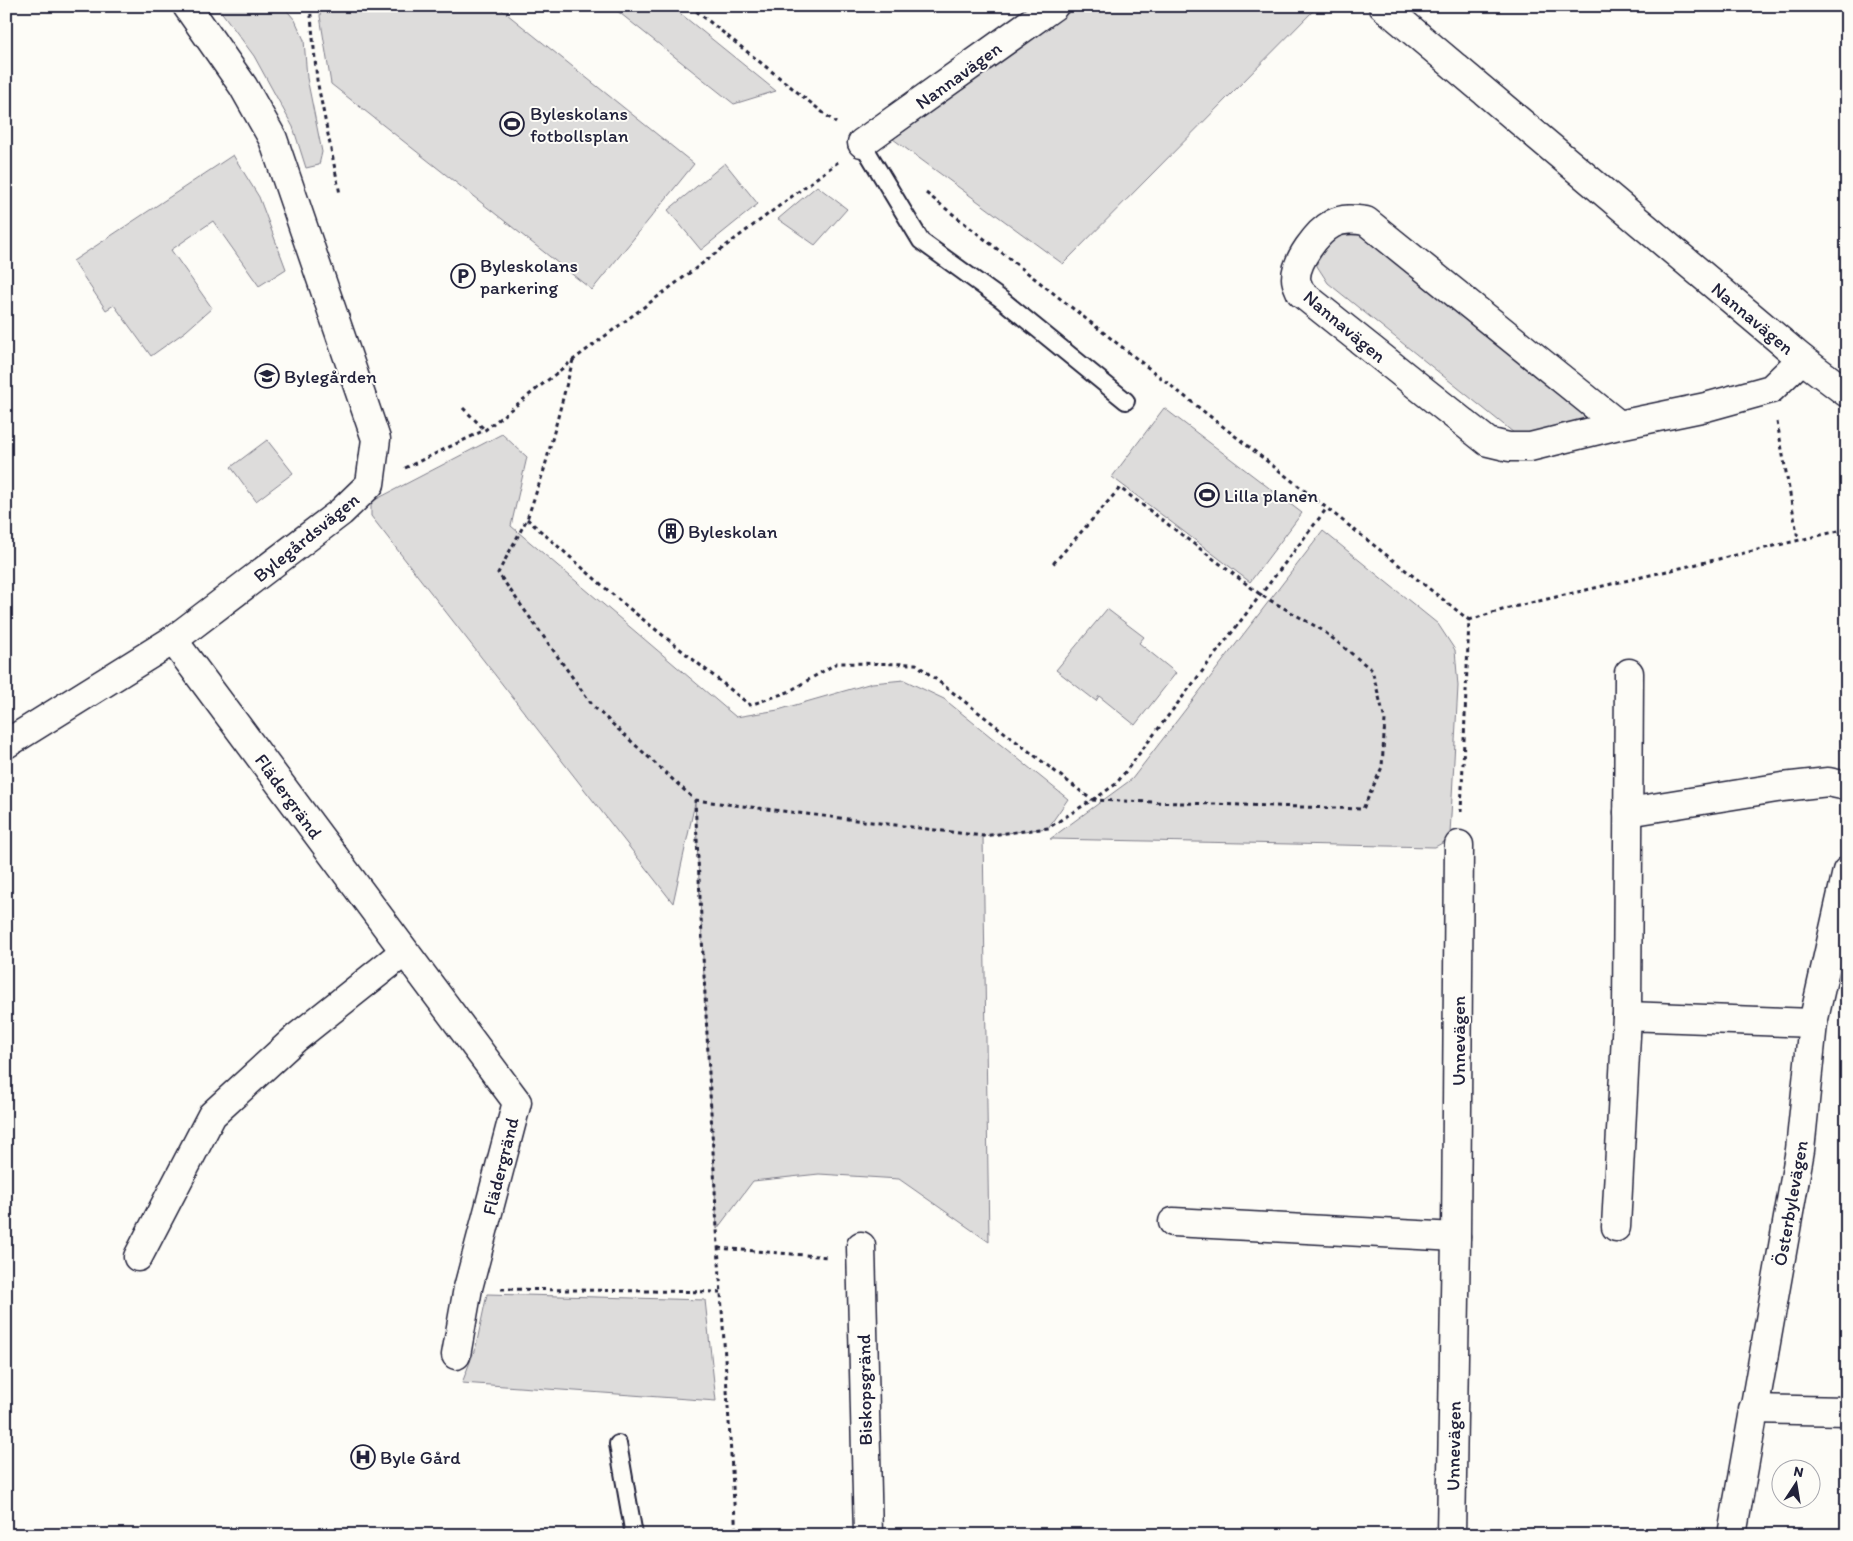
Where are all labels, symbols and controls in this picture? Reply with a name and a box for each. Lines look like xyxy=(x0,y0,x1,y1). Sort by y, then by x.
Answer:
street label: Nannavägen xyxy=(911,37,1006,114)
place label: Byleskolans fotbollsplan xyxy=(530,102,629,147)
sports icon: Byleskolans fotbollsplan xyxy=(499,111,525,137)
place label: Byleskolans parkering xyxy=(480,254,578,299)
parking icon: Byleskolans parkering xyxy=(450,263,476,289)
street label: Nannavägen xyxy=(1707,277,1799,360)
street label: Nannavägen xyxy=(1299,285,1391,368)
school or university icon: Bylegården xyxy=(254,363,280,389)
place label: Bylegården xyxy=(284,365,377,388)
sports icon: Lilla planen xyxy=(1194,482,1220,508)
place label: Lilla planen xyxy=(1224,484,1318,507)
street label: Bylegårdsvägen xyxy=(249,488,364,587)
building icon: Byleskolan xyxy=(658,518,684,544)
place label: Byleskolan xyxy=(688,520,778,543)
street label: Flädergränd xyxy=(250,749,328,844)
street label: Unnevägen xyxy=(1447,996,1470,1086)
street label: Flädergränd xyxy=(477,1114,524,1217)
street label: Österbylevägen xyxy=(1768,1138,1813,1268)
street label: Biskopsgränd xyxy=(852,1334,877,1446)
street label: Unnevägen xyxy=(1441,1401,1466,1491)
hospital icon: Byle Gård xyxy=(350,1444,376,1470)
place label: Byle Gård xyxy=(380,1446,461,1469)
north arrow xyxy=(1770,1458,1820,1508)
text: N xyxy=(1792,1462,1805,1481)

